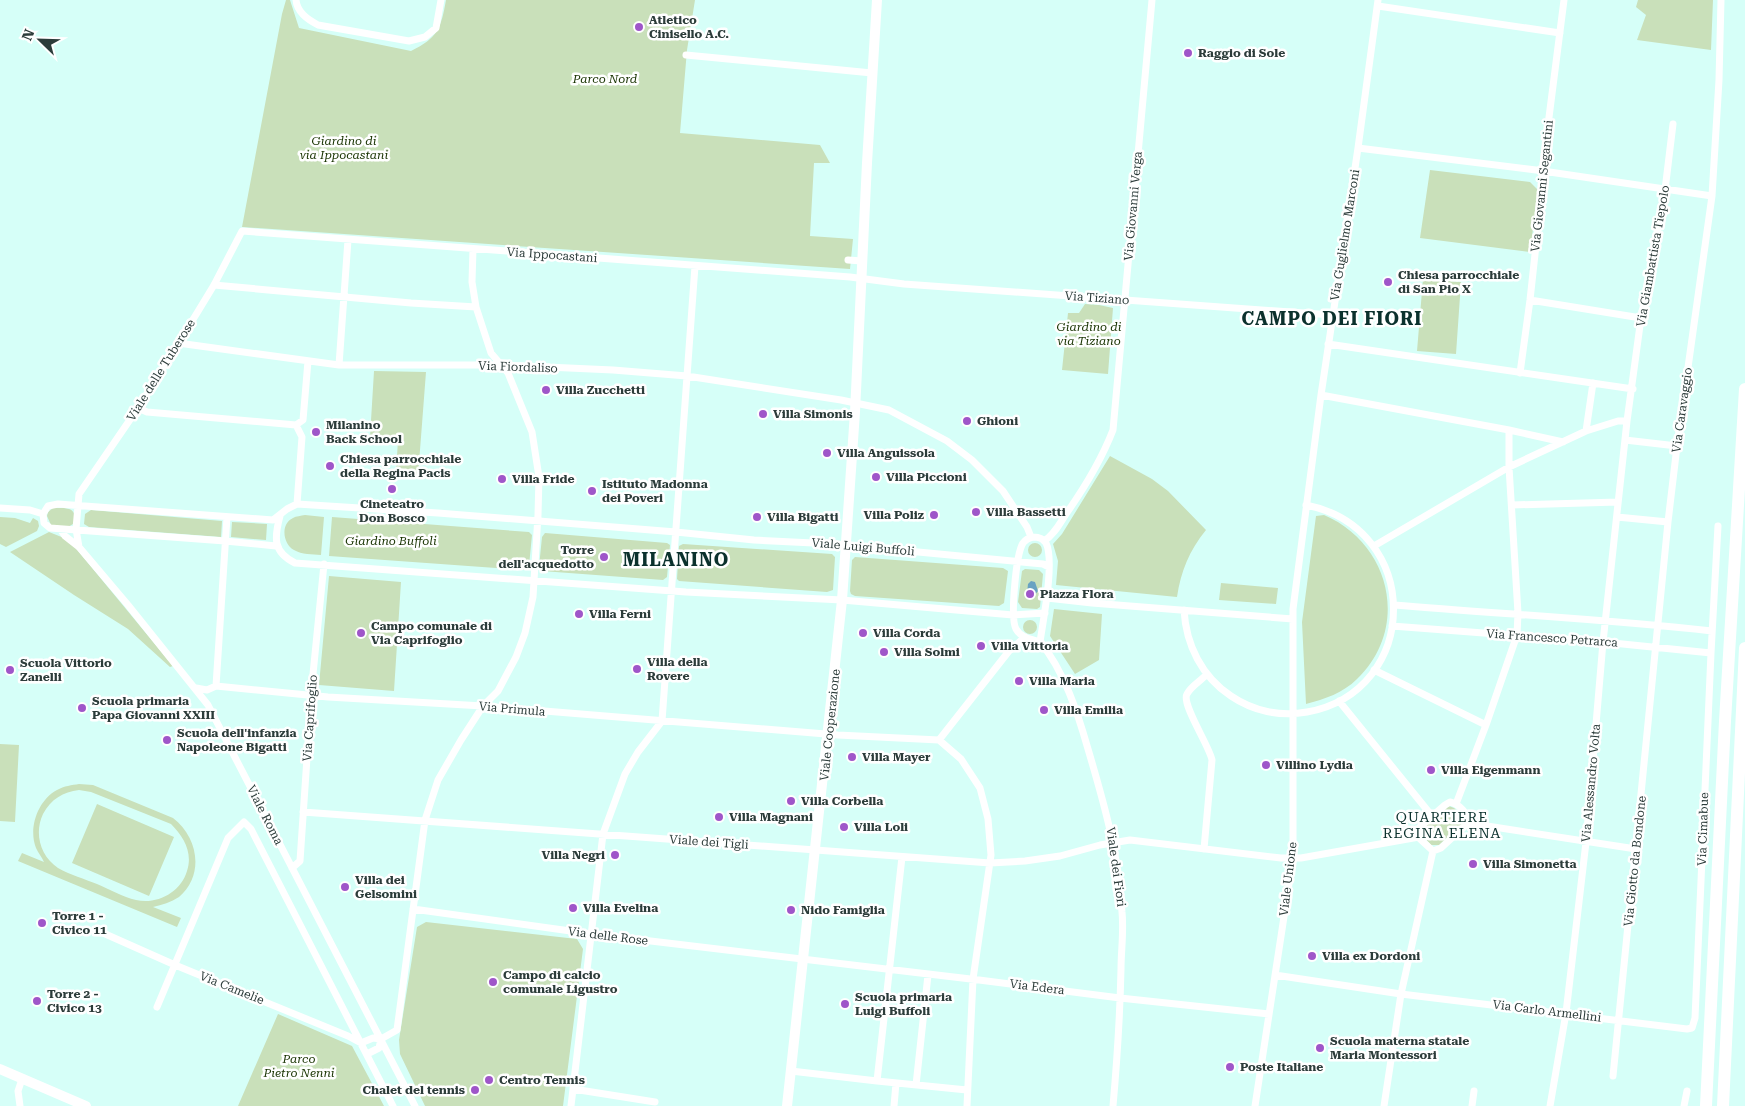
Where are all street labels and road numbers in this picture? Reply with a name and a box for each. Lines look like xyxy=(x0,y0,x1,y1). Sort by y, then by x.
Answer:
street label: Via Giovanni Segantini xyxy=(1528,119,1556,253)
street label: Via Giovanni Verga xyxy=(1121,150,1145,261)
street label: Via Guglielmo Marconi xyxy=(1328,168,1362,302)
street label: Via Giambattista Tiepolo xyxy=(1634,184,1672,328)
street label: Via Ippocastani xyxy=(506,245,598,265)
street label: Via Tiziano xyxy=(1064,289,1130,307)
street label: Viale delle Tuberose xyxy=(124,316,198,423)
street label: Via Fiordaliso xyxy=(478,359,558,375)
street label: Via Caravaggio xyxy=(1669,366,1695,454)
street label: Viale Luigi Buffoli xyxy=(811,536,915,558)
street label: Via Francesco Petrarca xyxy=(1486,626,1619,650)
street label: Viale Cooperazione xyxy=(817,668,843,782)
street label: Via Caprifoglio xyxy=(300,674,320,762)
street label: Via Primula xyxy=(478,699,546,719)
street label: Via Alessandro Volta xyxy=(1579,723,1603,843)
street label: Viale Roma xyxy=(244,783,286,848)
street label: Via Cimabue xyxy=(1695,792,1711,866)
street label: Via Giotto da Bondone xyxy=(1621,795,1649,927)
street label: Viale dei Fiori xyxy=(1103,826,1129,908)
street label: Viale dei Tigli xyxy=(669,832,749,852)
street label: Viale Unione xyxy=(1277,841,1300,917)
street label: Via delle Rose xyxy=(567,924,649,948)
street label: Via Camelie xyxy=(198,969,267,1007)
street label: Via Edera xyxy=(1009,977,1066,997)
street label: Via Carlo Armellini xyxy=(1492,997,1602,1025)

